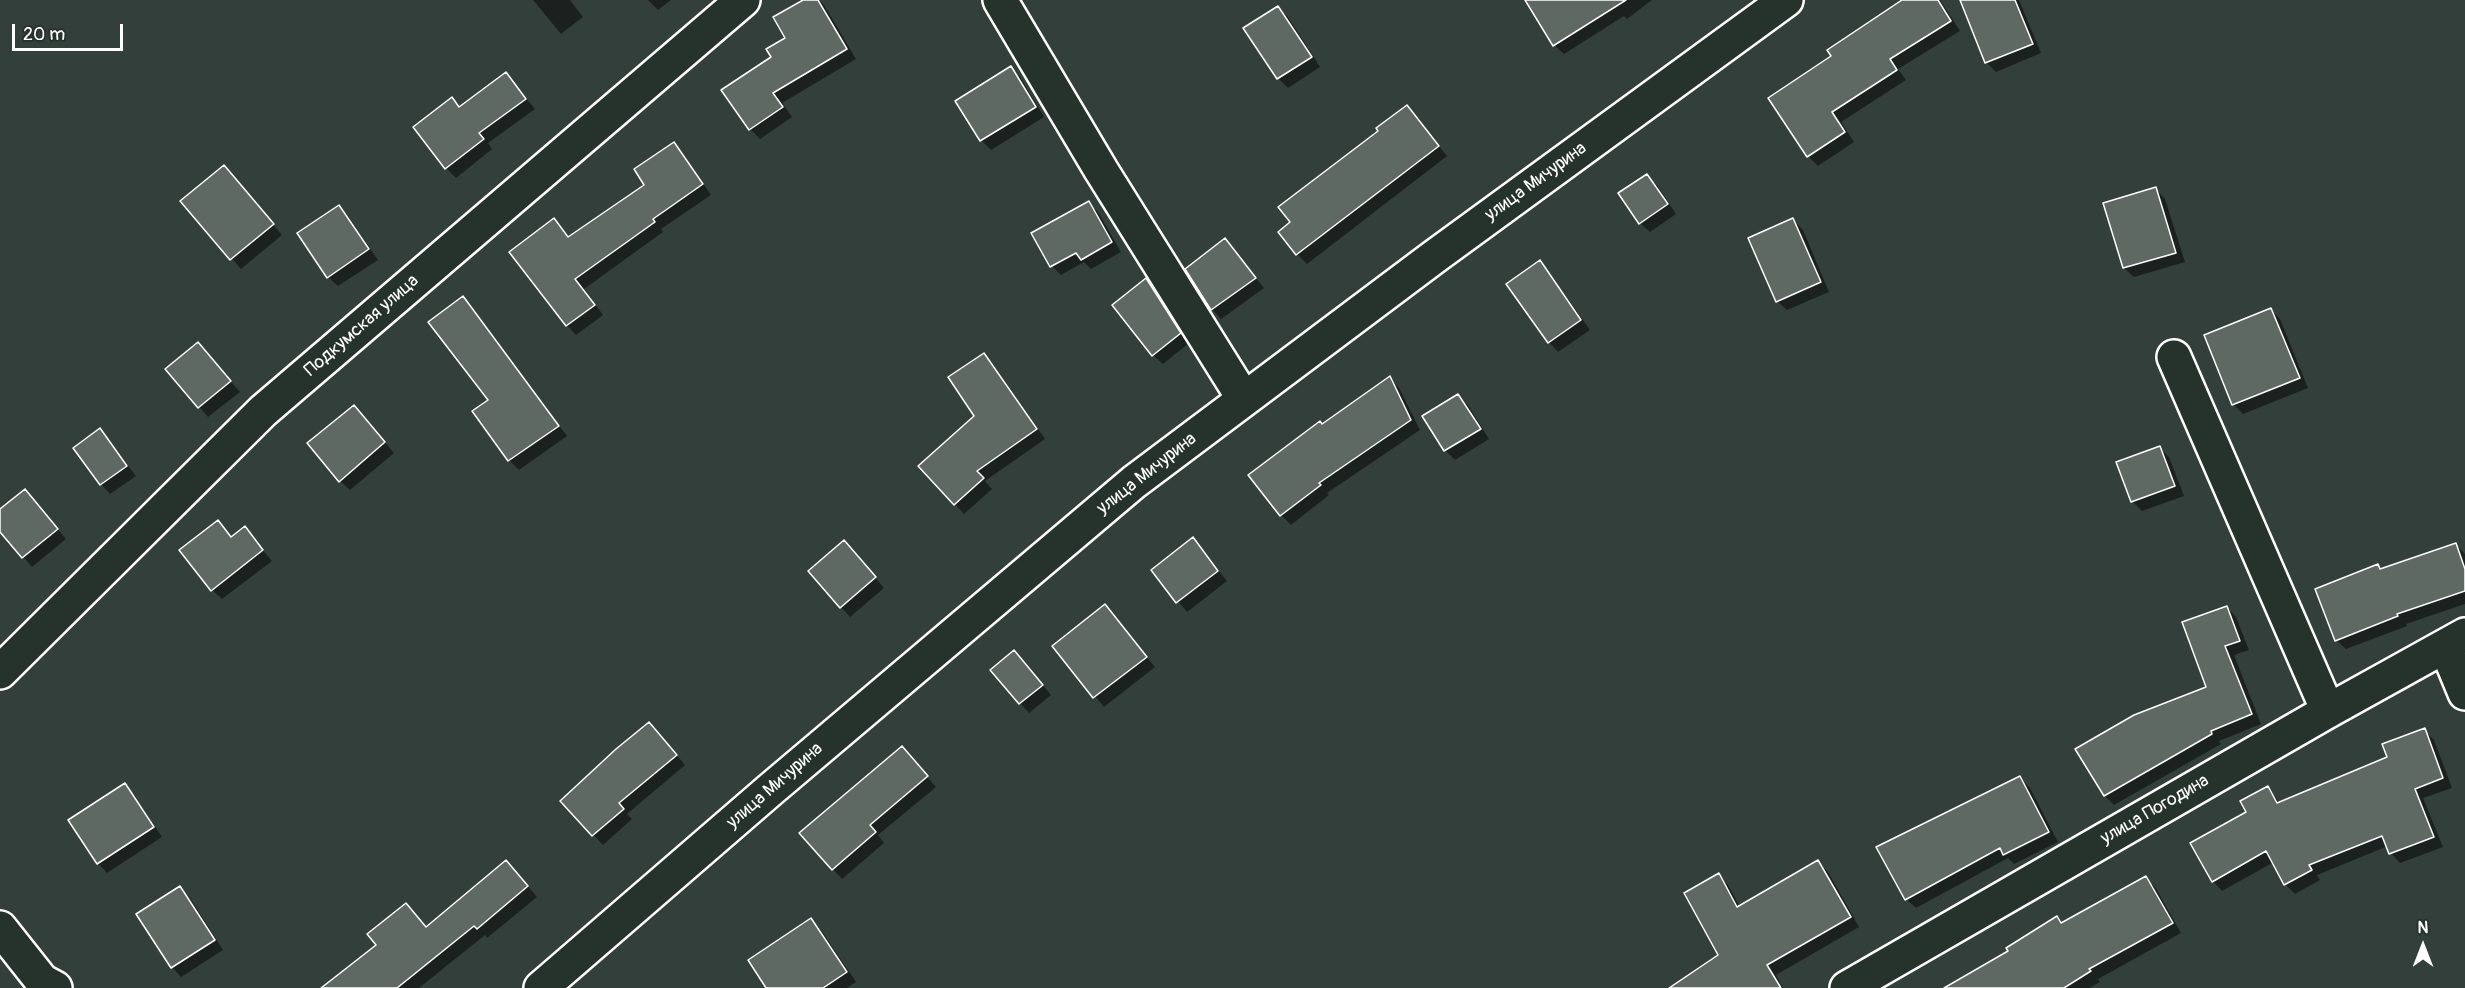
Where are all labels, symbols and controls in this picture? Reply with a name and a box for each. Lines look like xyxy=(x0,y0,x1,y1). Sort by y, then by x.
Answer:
scale bar xyxy=(15,12,126,50)
text: 20 m xyxy=(23,23,65,46)
street label: улица Мичурина xyxy=(1481,138,1591,226)
street label: Подкумская улица xyxy=(301,271,423,381)
street label: улица Мичурина xyxy=(1093,428,1201,520)
street label: улица Мичурина xyxy=(723,738,827,834)
street label: улица Погодина xyxy=(2097,770,2213,850)
north arrow xyxy=(2393,916,2453,976)
text: N xyxy=(2418,918,2428,938)

